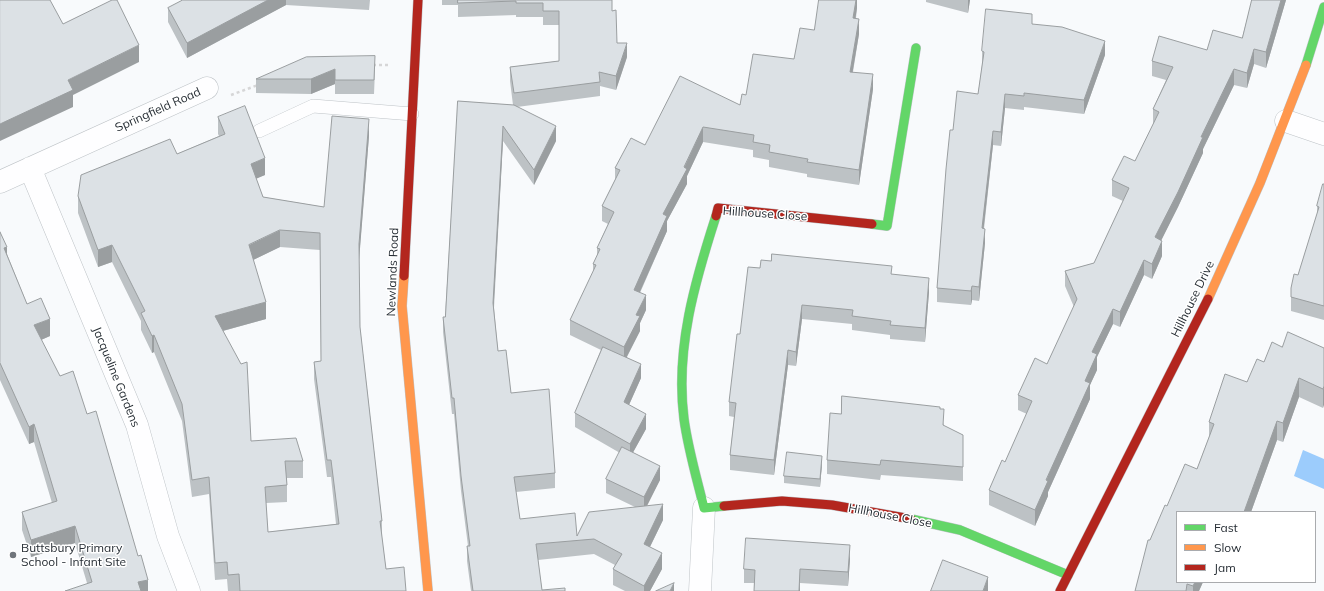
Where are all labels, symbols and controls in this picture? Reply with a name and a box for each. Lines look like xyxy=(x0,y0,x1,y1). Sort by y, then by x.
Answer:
street label: Springfield Road xyxy=(113,85,203,135)
street label: Hillhouse Close xyxy=(722,204,808,224)
street label: Newlands Road xyxy=(384,227,402,317)
street label: Hillhouse Drive xyxy=(1168,258,1218,340)
street label: Jacqueline Gardens xyxy=(89,325,143,429)
street label: Hillhouse Close xyxy=(847,501,933,531)
legend xyxy=(1176,511,1316,583)
text: Fast xyxy=(1214,520,1238,535)
text: Slow xyxy=(1214,540,1242,555)
place label: Buttsbury Primary School - Infant Site xyxy=(21,541,126,569)
marker: Buttsbury Primary School - Infant Site xyxy=(8,550,18,560)
text: Jam xyxy=(1214,560,1236,575)

